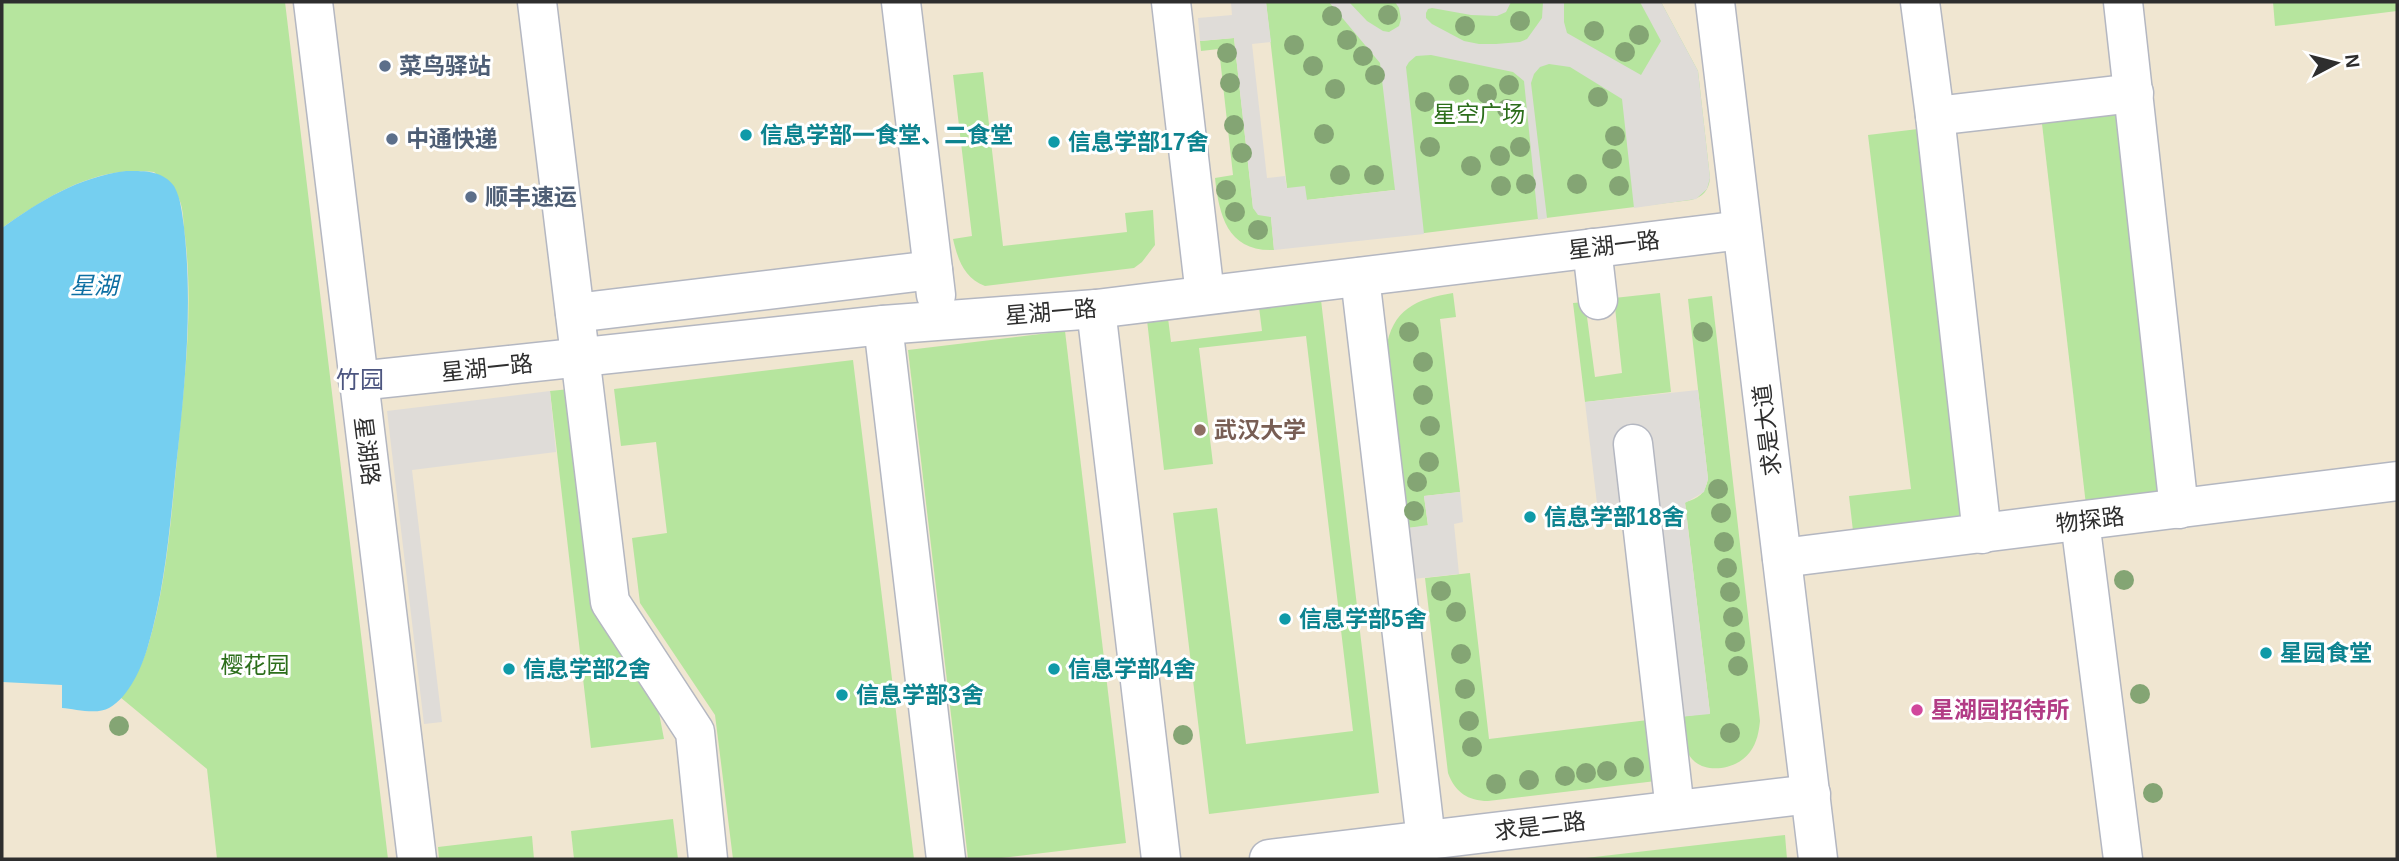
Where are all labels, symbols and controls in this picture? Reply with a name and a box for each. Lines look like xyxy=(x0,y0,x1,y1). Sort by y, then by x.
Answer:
north arrow xyxy=(2301,28,2371,98)
place label: 菜鸟驿站 xyxy=(399,53,491,79)
text: N xyxy=(2341,53,2364,69)
marker: 菜鸟驿站 xyxy=(377,58,393,74)
park label: 星空广场 xyxy=(1433,101,1525,127)
place label: 信息学部一食堂、二食堂 xyxy=(760,122,1013,148)
place label: 中通快递 xyxy=(406,126,498,152)
marker: 信息学部一食堂、二食堂 xyxy=(738,127,754,143)
place label: 信息学部17舍 xyxy=(1068,129,1209,155)
marker: 中通快递 xyxy=(384,131,400,147)
marker: 信息学部17舍 xyxy=(1046,134,1062,150)
place label: 顺丰速运 xyxy=(485,184,577,210)
marker: 顺丰速运 xyxy=(463,189,479,205)
street label: 星湖一路 xyxy=(1567,226,1661,264)
water label: 星湖 xyxy=(70,272,122,299)
street label: 星湖一路 xyxy=(1004,295,1098,329)
street label: 星湖一路 xyxy=(440,350,534,386)
district label: 竹园 xyxy=(336,366,384,393)
street label: 求是大道 xyxy=(1748,383,1786,477)
street label: 星湖路 xyxy=(350,415,384,487)
place label: 武汉大学 xyxy=(1214,417,1306,443)
marker: 武汉大学 xyxy=(1192,422,1208,438)
street label: 物探路 xyxy=(2054,503,2126,537)
place label: 信息学部18舍 xyxy=(1544,504,1685,530)
marker: 信息学部18舍 xyxy=(1522,509,1538,525)
place label: 信息学部5舍 xyxy=(1299,606,1427,632)
marker: 信息学部5舍 xyxy=(1277,611,1293,627)
place label: 星园食堂 xyxy=(2280,640,2372,666)
marker: 星园食堂 xyxy=(2258,645,2274,661)
park label: 樱花园 xyxy=(221,652,290,678)
place label: 信息学部2舍 xyxy=(523,656,651,682)
place label: 信息学部4舍 xyxy=(1068,656,1196,682)
marker: 信息学部2舍 xyxy=(501,661,517,677)
marker: 信息学部4舍 xyxy=(1046,661,1062,677)
place label: 信息学部3舍 xyxy=(856,682,984,708)
marker: 信息学部3舍 xyxy=(834,687,850,703)
place label: 星湖园招待所 xyxy=(1931,697,2069,723)
marker: 星湖园招待所 xyxy=(1909,702,1925,718)
street label: 求是二路 xyxy=(1493,807,1587,845)

